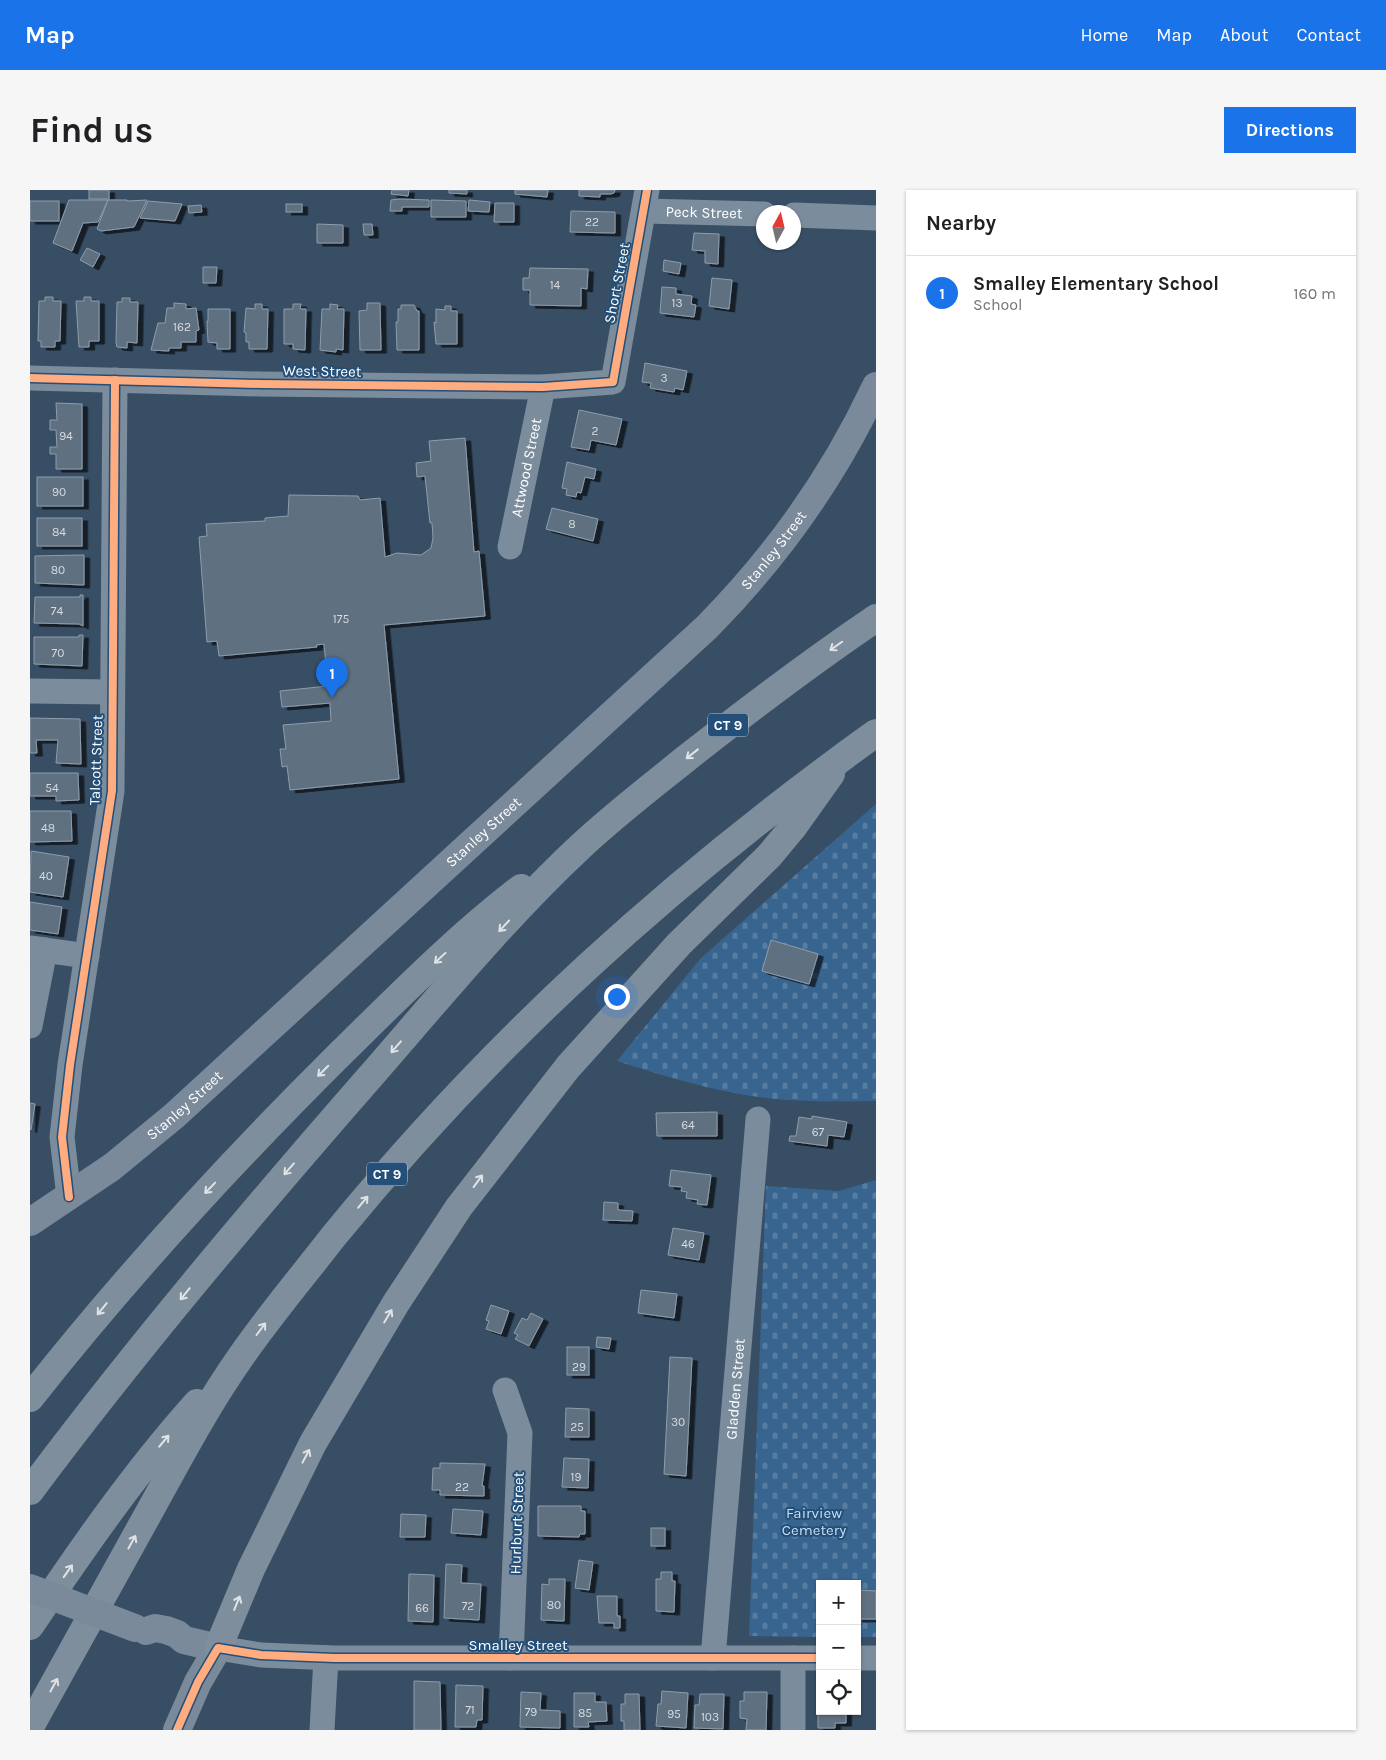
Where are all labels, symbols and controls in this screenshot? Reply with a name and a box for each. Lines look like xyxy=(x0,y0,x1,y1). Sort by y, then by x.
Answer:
text: Map xyxy=(25,21,75,49)
text: Home xyxy=(1080,24,1128,46)
text: Map xyxy=(1156,24,1192,46)
text: About xyxy=(1220,24,1269,46)
text: Contact xyxy=(1297,24,1361,46)
button: Directions xyxy=(1224,107,1356,153)
text: Find us xyxy=(30,110,153,151)
street label: Peck Street xyxy=(665,203,743,222)
north arrow xyxy=(756,205,801,250)
text: Nearby xyxy=(926,211,996,235)
house number: 22 xyxy=(585,215,599,229)
street label: Short Street xyxy=(600,241,634,325)
text: Smalley Elementary School xyxy=(973,273,1219,295)
house number: 14 xyxy=(550,278,561,292)
text: 1 xyxy=(939,284,945,303)
text: 160 m xyxy=(1293,284,1336,303)
text: School xyxy=(973,295,1023,314)
house number: 13 xyxy=(671,296,683,310)
house number: 162 xyxy=(173,320,191,334)
street label: West Street xyxy=(282,361,362,381)
house number: 3 xyxy=(660,371,668,385)
street label: Attwood Street xyxy=(507,416,545,519)
house number: 2 xyxy=(592,424,599,438)
house number: 94 xyxy=(59,429,73,443)
house number: 90 xyxy=(52,485,66,499)
street label: Stanley Street xyxy=(737,507,810,594)
house number: 8 xyxy=(568,517,576,531)
house number: 84 xyxy=(52,525,66,539)
house number: 80 xyxy=(51,563,65,577)
house number: 74 xyxy=(51,604,63,618)
house number: 175 xyxy=(333,612,349,626)
one-way arrow xyxy=(829,641,843,651)
house number: 70 xyxy=(52,646,64,660)
pin: 1 xyxy=(316,657,348,698)
street label: Talcott Street xyxy=(85,714,107,806)
road number: CT 9 xyxy=(708,714,748,736)
one-way arrow xyxy=(686,749,699,760)
house number: 54 xyxy=(45,781,59,795)
street label: Stanley Street xyxy=(442,793,525,871)
house number: 48 xyxy=(41,821,55,835)
house number: 40 xyxy=(39,869,53,883)
one-way arrow xyxy=(499,919,511,932)
one-way arrow xyxy=(433,952,446,964)
your location xyxy=(604,984,630,1010)
one-way arrow xyxy=(391,1040,402,1053)
one-way arrow xyxy=(317,1065,329,1077)
street label: Stanley Street xyxy=(143,1067,227,1144)
house number: 64 xyxy=(681,1118,695,1132)
house number: 67 xyxy=(812,1125,825,1139)
road number: CT 9 xyxy=(367,1162,407,1186)
one-way arrow xyxy=(283,1163,295,1176)
one-way arrow xyxy=(473,1174,483,1188)
one-way arrow xyxy=(204,1181,216,1194)
one-way arrow xyxy=(357,1195,369,1208)
house number: 46 xyxy=(681,1237,695,1251)
one-way arrow xyxy=(179,1287,190,1300)
one-way arrow xyxy=(96,1302,107,1315)
one-way arrow xyxy=(383,1309,393,1323)
one-way arrow xyxy=(256,1323,267,1336)
street label: Gladden Street xyxy=(722,1337,749,1440)
house number: 29 xyxy=(572,1360,586,1374)
house number: 30 xyxy=(671,1415,685,1429)
house number: 25 xyxy=(570,1420,584,1434)
one-way arrow xyxy=(159,1434,170,1447)
one-way arrow xyxy=(302,1449,312,1464)
house number: 19 xyxy=(571,1470,581,1484)
street label: Hurlburt Street xyxy=(506,1471,528,1575)
house number: 22 xyxy=(455,1480,469,1494)
park label: Fairview Cemetery xyxy=(782,1504,846,1539)
one-way arrow xyxy=(128,1536,138,1550)
one-way arrow xyxy=(63,1564,73,1578)
map controls xyxy=(816,1580,861,1715)
button: + xyxy=(816,1580,861,1625)
one-way arrow xyxy=(233,1596,243,1611)
house number: 80 xyxy=(547,1598,561,1612)
house number: 72 xyxy=(462,1599,474,1613)
house number: 66 xyxy=(415,1601,429,1615)
button: − xyxy=(816,1625,861,1670)
street label: Smalley Street xyxy=(468,1636,568,1654)
button: locate xyxy=(816,1670,861,1715)
one-way arrow xyxy=(49,1677,59,1692)
house number: 71 xyxy=(465,1703,475,1717)
house number: 79 xyxy=(525,1705,537,1719)
house number: 85 xyxy=(578,1706,592,1720)
house number: 95 xyxy=(667,1707,681,1721)
house number: 103 xyxy=(701,1710,719,1724)

